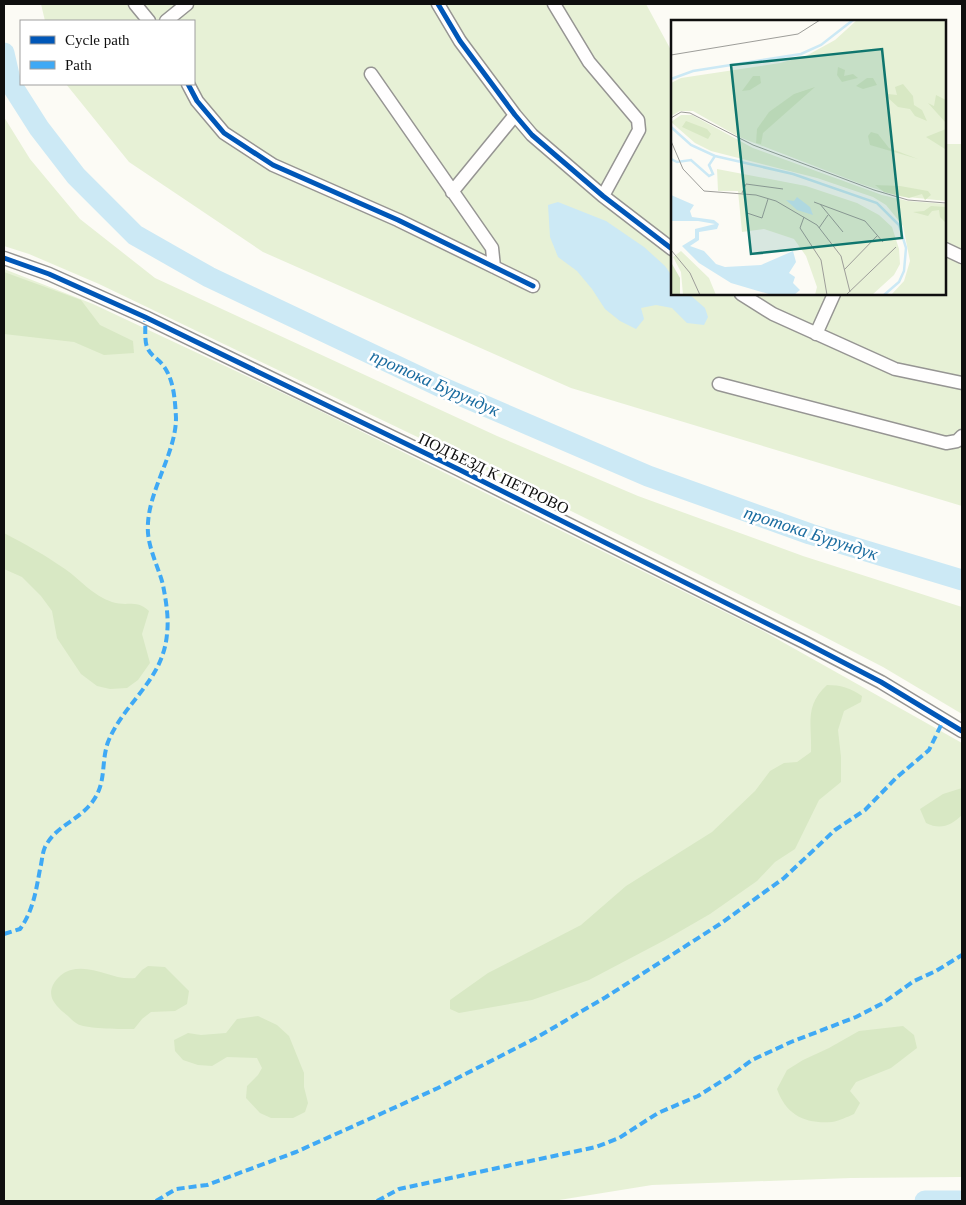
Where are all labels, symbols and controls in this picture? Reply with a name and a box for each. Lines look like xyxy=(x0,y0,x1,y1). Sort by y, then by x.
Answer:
legend xyxy=(20,20,195,85)
inset map xyxy=(671,20,946,295)
text: Cycle path xyxy=(65,32,130,48)
text: Path xyxy=(65,57,92,73)
water label: протока Бурундук xyxy=(367,345,503,421)
street label: ПОДЪЕЗД К ПЕТРОВО xyxy=(415,430,572,518)
water label: протока Бурундук xyxy=(742,502,881,564)

